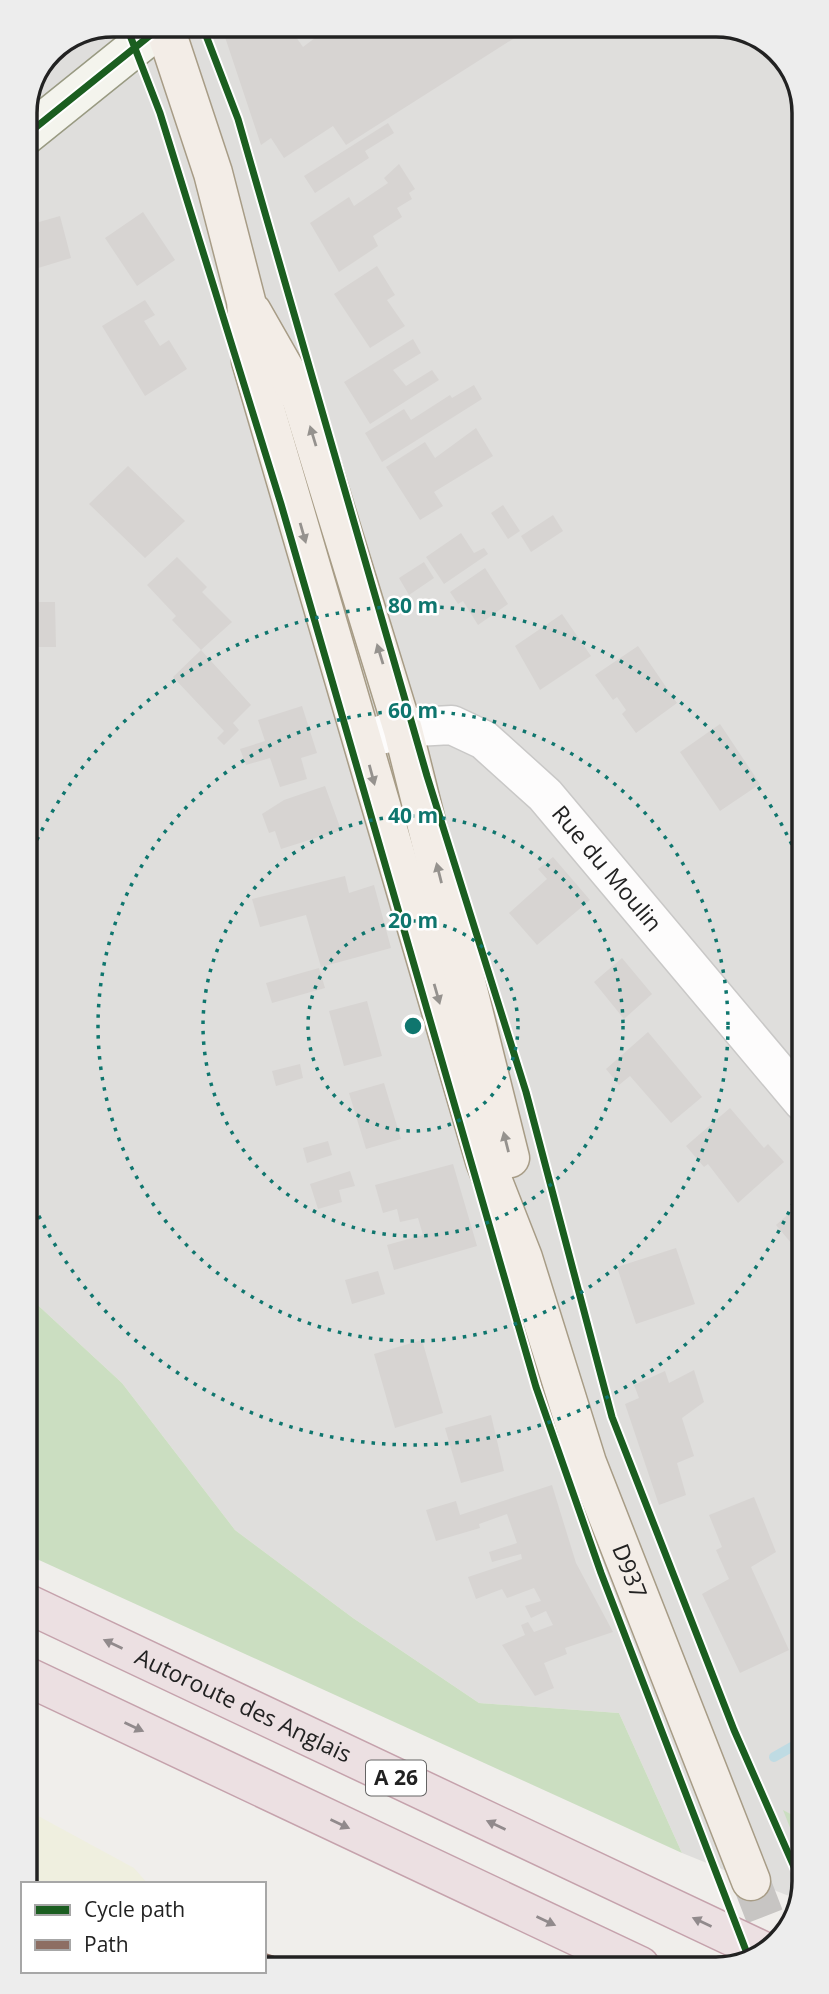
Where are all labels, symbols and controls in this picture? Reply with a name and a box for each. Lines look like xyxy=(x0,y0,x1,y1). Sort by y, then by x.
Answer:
one-way arrow xyxy=(307,426,317,447)
one-way arrow xyxy=(298,522,309,544)
text: 80 m xyxy=(388,591,438,619)
one-way arrow xyxy=(374,643,384,664)
text: 60 m xyxy=(388,696,438,724)
one-way arrow xyxy=(367,765,378,787)
street label: Rue du Moulin xyxy=(545,798,670,938)
text: 40 m xyxy=(388,801,438,829)
one-way arrow xyxy=(433,862,444,884)
text: 20 m xyxy=(388,906,438,934)
one-way arrow xyxy=(432,983,442,1004)
centre of rings xyxy=(401,1014,425,1038)
one-way arrow xyxy=(500,1130,511,1152)
street label: D937 xyxy=(605,1539,656,1603)
one-way arrow xyxy=(103,1638,123,1650)
street label: Autoroute des Anglais xyxy=(130,1640,357,1769)
one-way arrow xyxy=(124,1721,145,1732)
road number: A 26 xyxy=(366,1760,426,1796)
one-way arrow xyxy=(330,1818,350,1830)
one-way arrow xyxy=(486,1819,506,1831)
legend xyxy=(21,1882,266,1973)
text: Cycle path xyxy=(84,1895,185,1923)
one-way arrow xyxy=(536,1915,556,1927)
one-way arrow xyxy=(692,1916,712,1928)
text: Path xyxy=(84,1930,129,1958)

